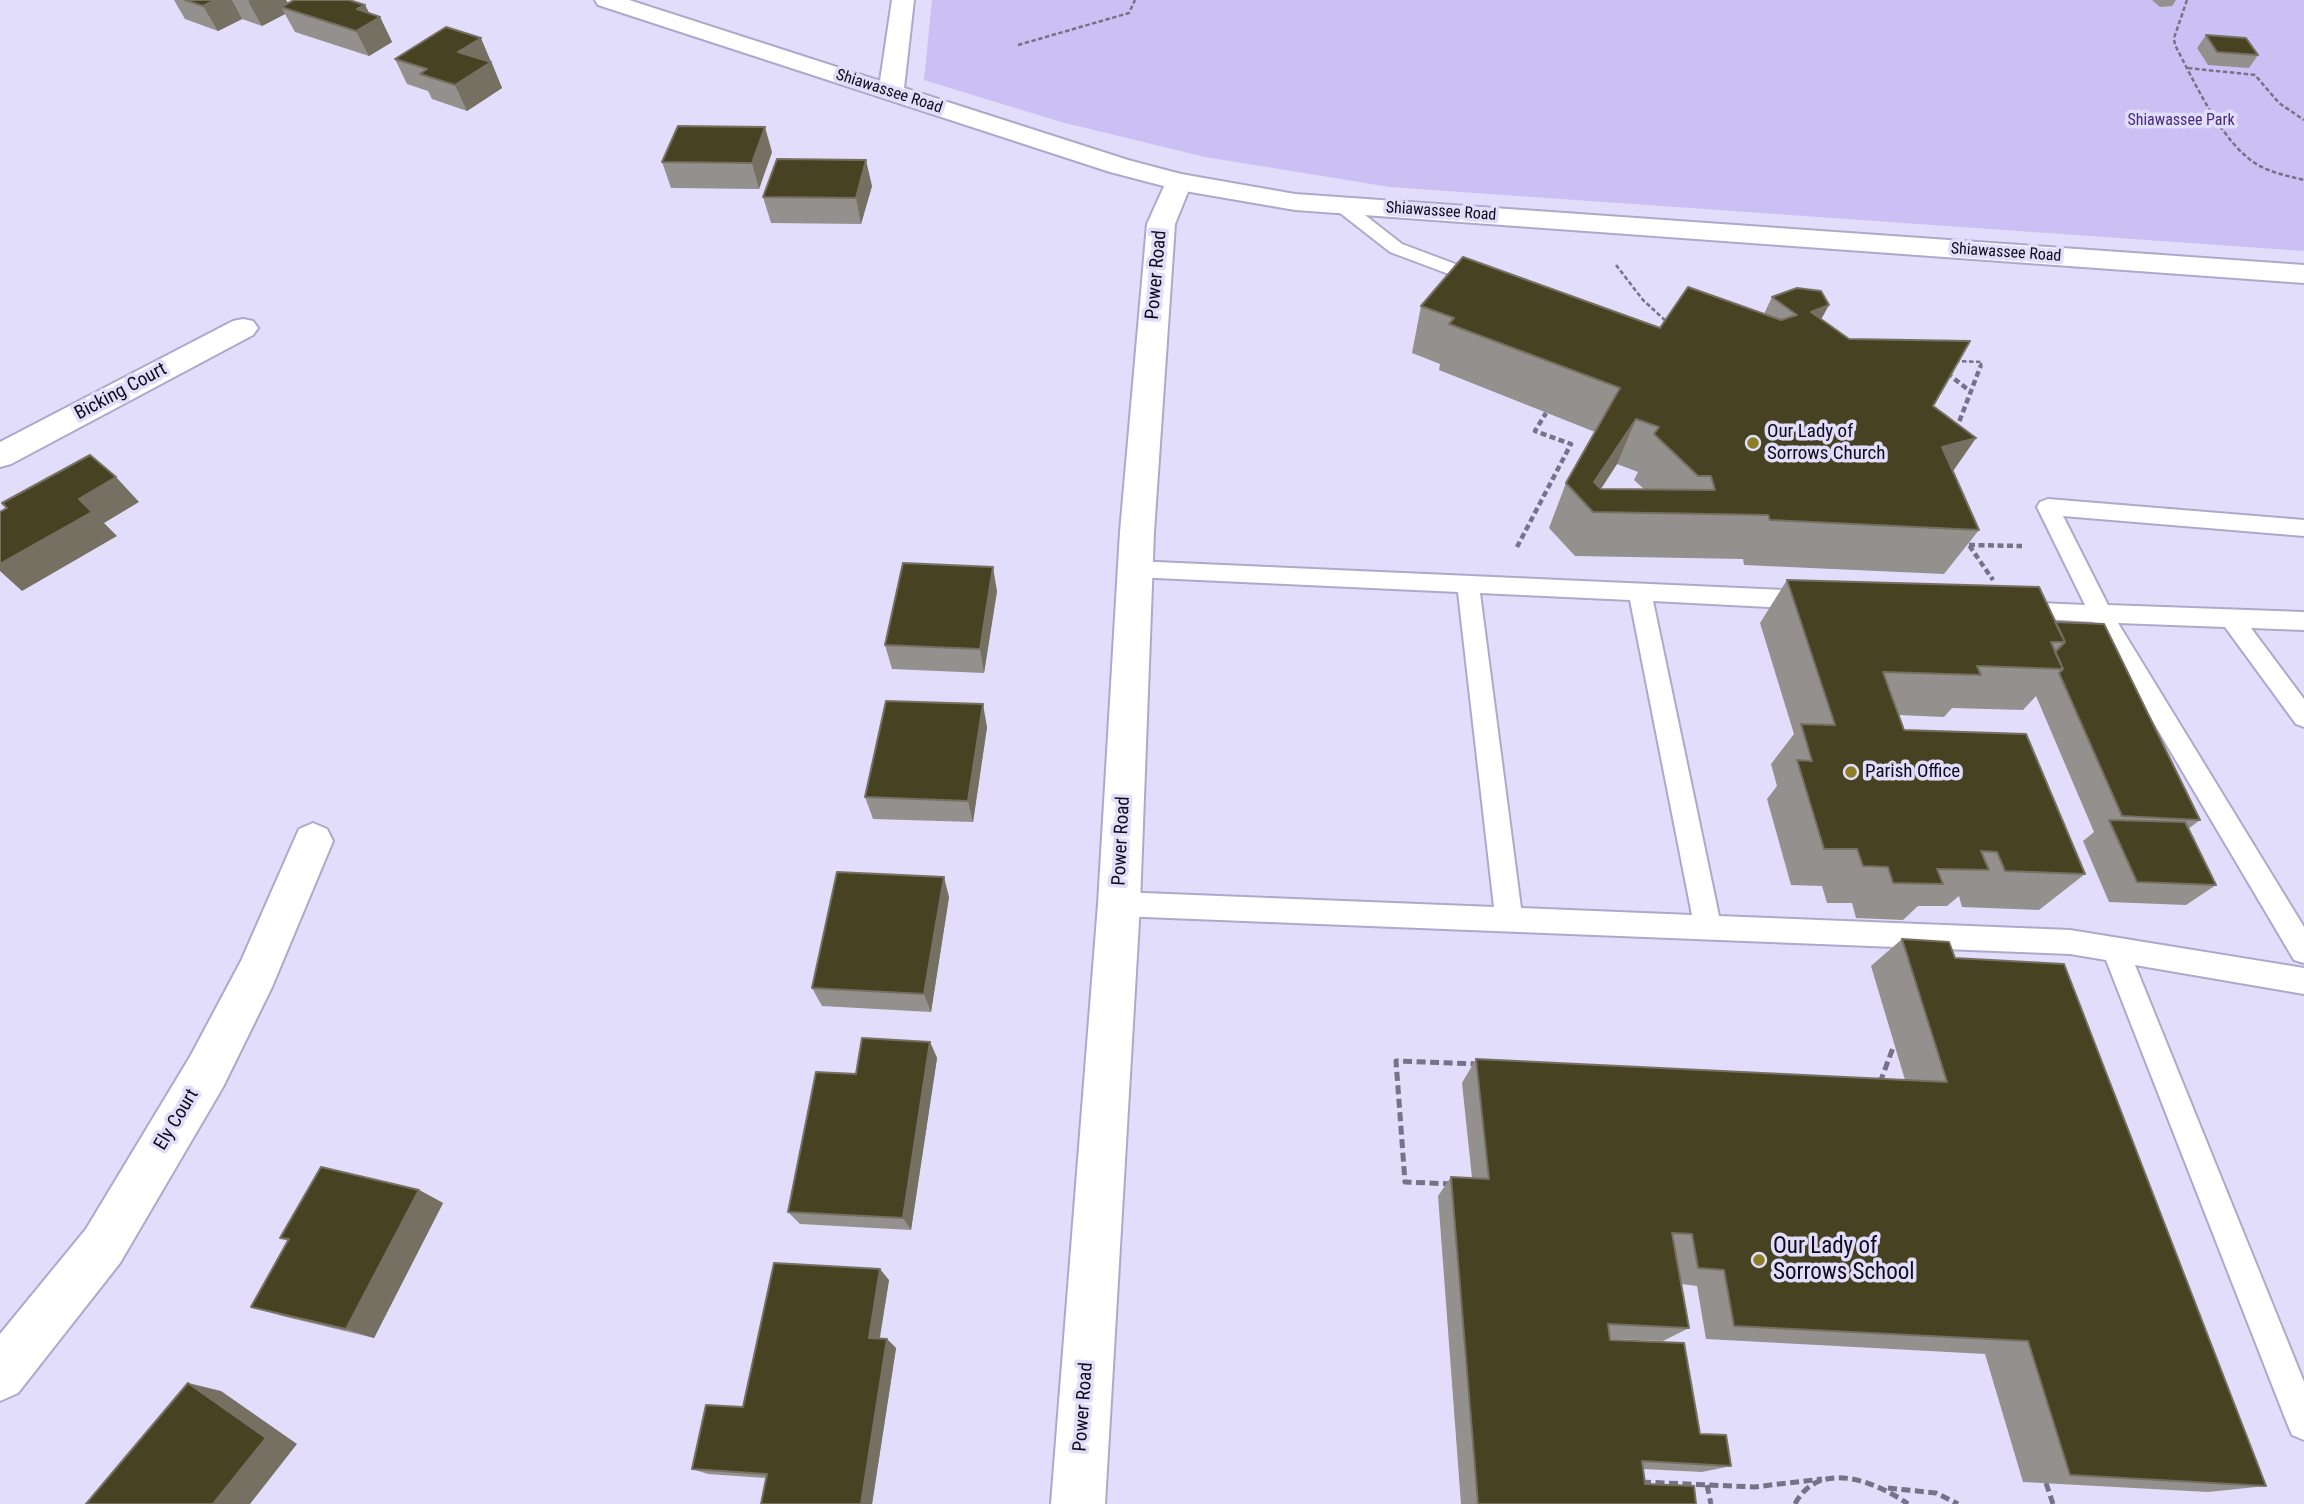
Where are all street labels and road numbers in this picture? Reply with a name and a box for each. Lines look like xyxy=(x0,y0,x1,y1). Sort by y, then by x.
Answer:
street label: Shiawassee Road xyxy=(833,66,945,118)
street label: Shiawassee Road xyxy=(1385,199,1497,225)
street label: Power Road xyxy=(1142,229,1172,321)
street label: Shiawassee Road xyxy=(1950,240,2062,266)
street label: Bicking Court xyxy=(71,358,171,426)
street label: Power Road xyxy=(1108,796,1136,886)
street label: Ely Court xyxy=(150,1085,204,1155)
street label: Power Road xyxy=(1070,1362,1098,1452)

